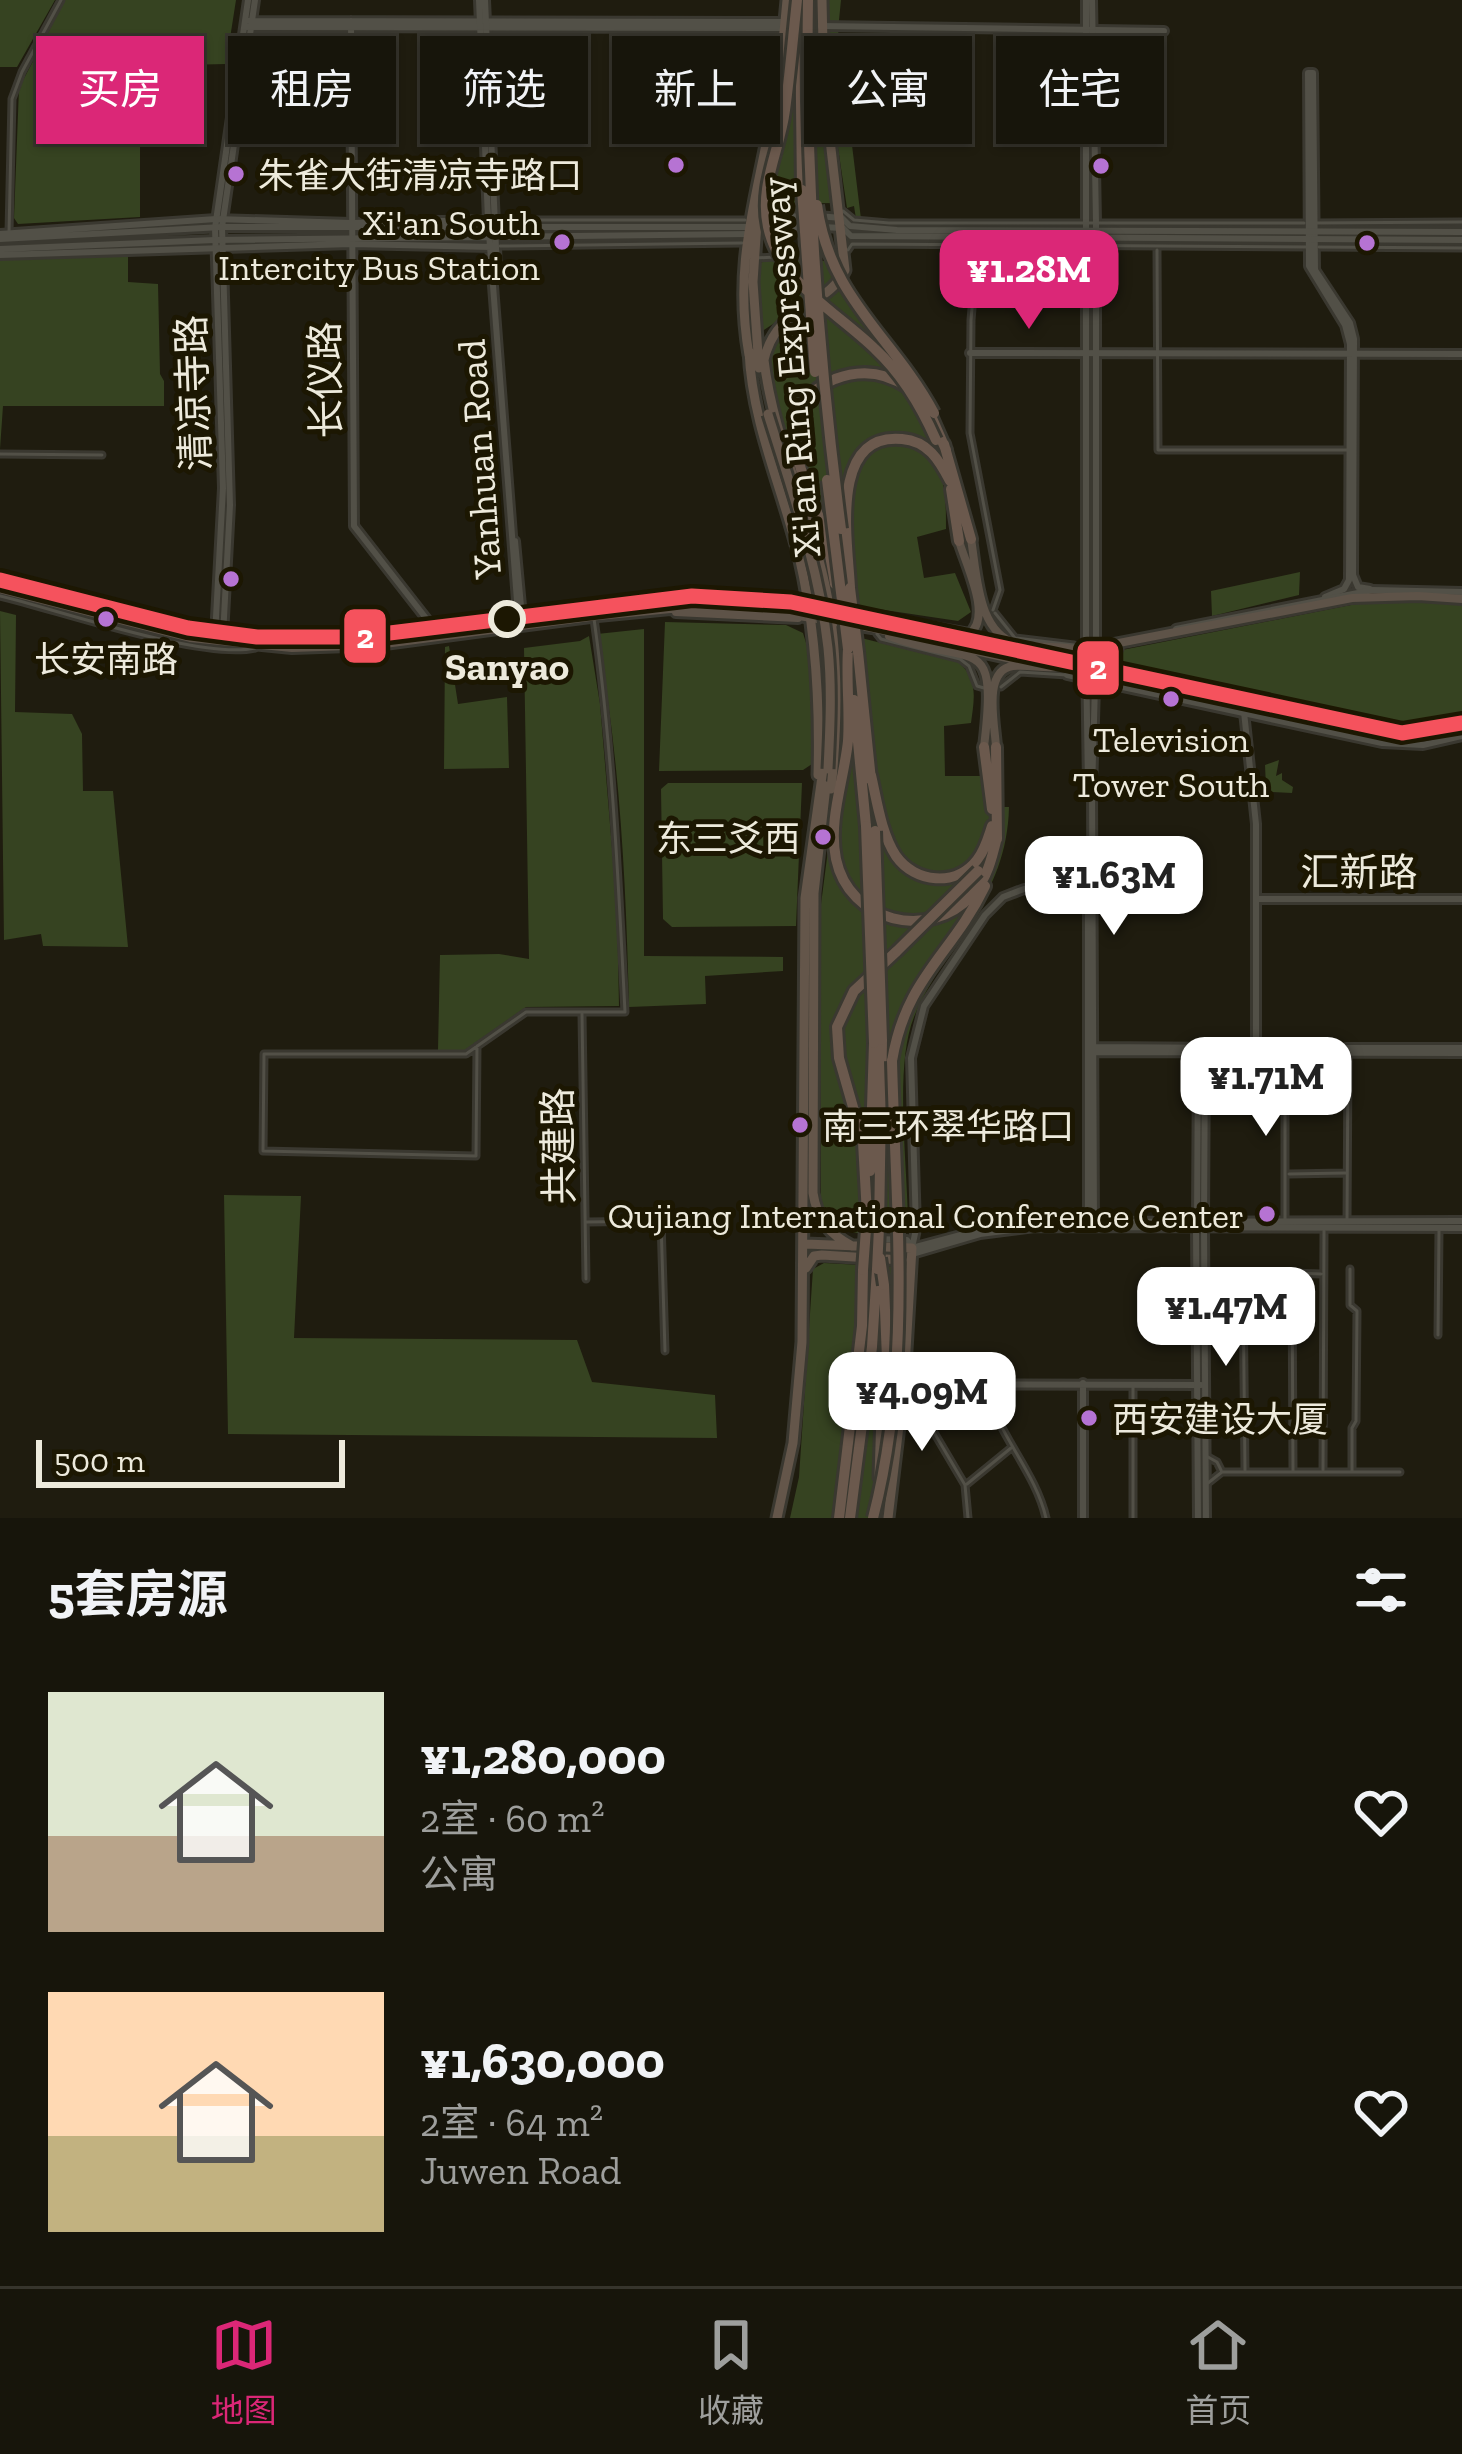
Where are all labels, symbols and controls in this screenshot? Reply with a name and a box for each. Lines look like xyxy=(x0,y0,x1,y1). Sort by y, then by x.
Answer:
chip: 买房 xyxy=(36,36,204,144)
chip: 租房 xyxy=(228,36,396,144)
chip: 筛选 xyxy=(420,36,588,144)
chip: 新上 xyxy=(612,36,780,144)
chip: 公寓 xyxy=(804,36,972,144)
chip: 住宅 xyxy=(996,36,1164,144)
place label: 朱雀大街清凉寺路口 xyxy=(258,154,582,197)
unlabelled marker xyxy=(665,154,687,176)
unlabelled marker xyxy=(1090,155,1112,177)
marker: 朱雀大街清凉寺路口 xyxy=(225,163,247,185)
street label: Xi'an Ring Expressway xyxy=(750,175,831,559)
place label: Xi'an South Intercity Bus Station xyxy=(218,201,540,289)
pin: ¥1.28M xyxy=(931,230,1127,332)
marker: Xi'an South Intercity Bus Station xyxy=(551,231,573,253)
unlabelled marker xyxy=(1356,232,1378,254)
text: ¥1.28M xyxy=(967,245,1091,292)
street label: 清凉寺路 xyxy=(167,314,220,472)
street label: 长仪路 xyxy=(301,321,350,439)
street label: Yanhuan Road xyxy=(448,338,511,581)
unlabelled marker xyxy=(220,568,242,590)
marker: Sanyao xyxy=(490,602,524,636)
line badge: 2 xyxy=(342,607,388,665)
marker: 长安南路 xyxy=(95,608,117,630)
text: 2 xyxy=(356,617,374,656)
place label: 长安南路 xyxy=(34,638,178,681)
line badge: 2 xyxy=(1075,639,1121,697)
place label: Sanyao xyxy=(445,643,569,690)
text: 2 xyxy=(1089,648,1107,687)
marker: Television Tower South xyxy=(1160,688,1182,710)
place label: Television Tower South xyxy=(1073,718,1269,806)
place label: 东三爻西 xyxy=(656,817,800,860)
marker: 东三爻西 xyxy=(812,826,834,848)
pin: ¥1.63M xyxy=(1016,836,1212,938)
street label: 汇新路 xyxy=(1300,849,1418,896)
text: ¥1.63M xyxy=(1052,851,1176,898)
pin: ¥1.71M xyxy=(1168,1037,1364,1139)
text: ¥1.71M xyxy=(1208,1052,1324,1099)
street label: 共建路 xyxy=(534,1087,583,1205)
place label: 南三环翠华路口 xyxy=(822,1105,1074,1148)
marker: 南三环翠华路口 xyxy=(789,1114,811,1136)
place label: Qujiang International Conference Center xyxy=(608,1194,1244,1237)
marker: Qujiang International Conference Center xyxy=(1256,1203,1278,1225)
pin: ¥1.47M xyxy=(1128,1267,1324,1369)
text: ¥1.47M xyxy=(1164,1282,1288,1329)
pin: ¥4.09M xyxy=(824,1352,1020,1454)
text: ¥4.09M xyxy=(856,1367,988,1414)
place label: 西安建设大厦 xyxy=(1112,1398,1328,1441)
marker: 西安建设大厦 xyxy=(1078,1407,1100,1429)
scale bar xyxy=(36,1434,345,1487)
text: 500 m xyxy=(54,1441,145,1480)
icon: filters xyxy=(1348,1557,1414,1623)
text: 5套房源 xyxy=(48,1564,228,1625)
text: ¥1,280,000 xyxy=(420,1726,666,1787)
icon: home xyxy=(144,1740,288,1884)
icon: heart xyxy=(1348,1779,1414,1845)
text: 2室 · 60 m² xyxy=(420,1795,605,1842)
text: 公寓 xyxy=(420,1851,498,1898)
text: ¥1,630,000 xyxy=(420,2030,665,2091)
icon: home xyxy=(144,2040,288,2184)
icon: heart xyxy=(1348,2079,1414,2145)
text: 2室 · 64 m² xyxy=(420,2099,603,2146)
text: Juwen Road xyxy=(420,2147,621,2194)
tab: 地图 xyxy=(211,2312,277,2432)
tab: 收藏 xyxy=(698,2312,764,2432)
tab: 首页 xyxy=(1185,2312,1251,2432)

